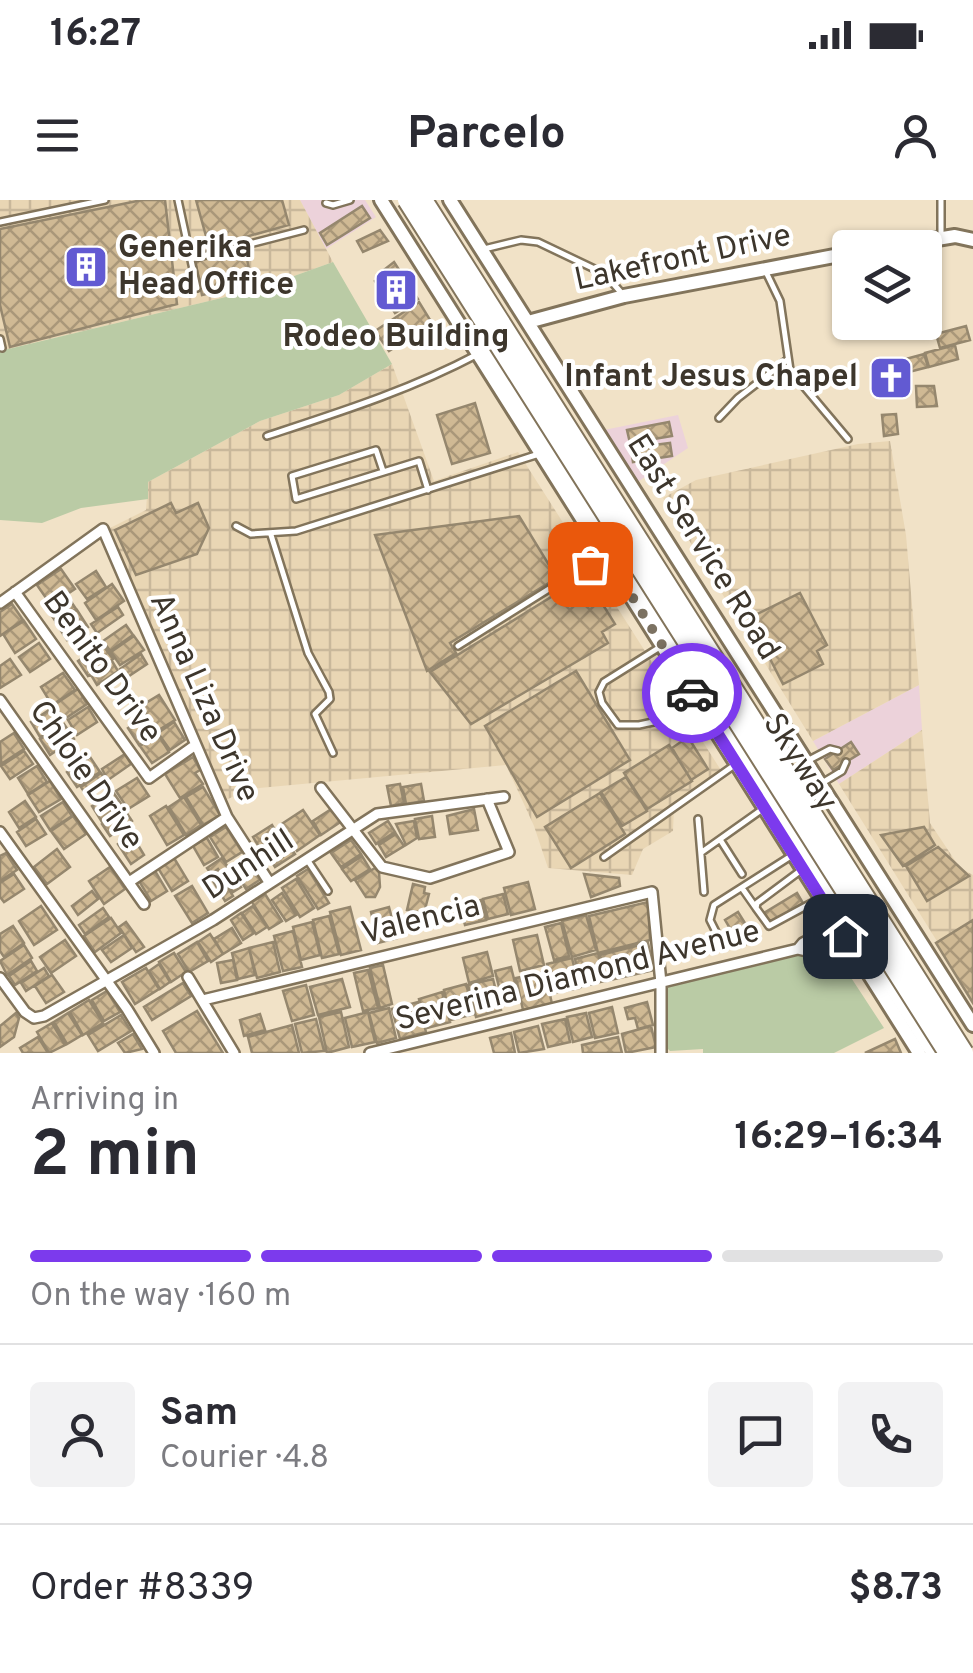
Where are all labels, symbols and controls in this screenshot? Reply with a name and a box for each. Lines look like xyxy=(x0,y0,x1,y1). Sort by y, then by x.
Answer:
text: 16:27 xyxy=(50,11,141,60)
text: Parcelo xyxy=(407,107,566,164)
icon: menu xyxy=(30,108,85,163)
icon: person xyxy=(888,108,943,163)
street label: Lakefront Drive xyxy=(571,217,795,301)
place label: Generika Head Office xyxy=(118,229,294,306)
map controls xyxy=(832,230,942,340)
button: layers xyxy=(832,230,942,340)
building icon: Generika Head Office xyxy=(63,244,109,290)
building icon: Rodeo Building xyxy=(373,267,419,313)
place label: Rodeo Building xyxy=(283,318,509,358)
church icon: Infant Jesus Chapel xyxy=(868,355,914,401)
place label: Infant Jesus Chapel xyxy=(564,358,858,398)
street label: East Service Road xyxy=(617,428,787,668)
pin xyxy=(548,522,633,607)
icon: bag xyxy=(563,537,618,592)
street label: Benito Drive xyxy=(33,584,169,752)
street label: Anna Liza Drive xyxy=(139,587,267,809)
courier xyxy=(642,643,742,743)
icon: car xyxy=(665,666,720,721)
street label: Chloie Drive xyxy=(19,693,151,859)
street label: Skyway xyxy=(753,706,845,820)
street label: Dunhill xyxy=(196,822,302,910)
street label: Valencia xyxy=(358,887,484,955)
pin xyxy=(803,894,888,979)
icon: home xyxy=(818,909,873,964)
street label: Severina Diamond Avenue xyxy=(392,912,764,1042)
text: Arriving in xyxy=(30,1081,179,1121)
text: 16:29–16:34 xyxy=(735,1114,943,1163)
text: 2 min xyxy=(30,1117,200,1199)
text: On the way · 160 m xyxy=(30,1277,291,1317)
button: person xyxy=(30,1382,135,1487)
button: chat xyxy=(708,1382,813,1487)
button: phone xyxy=(838,1382,943,1487)
text: Sam xyxy=(160,1390,238,1439)
text: Courier · 4.8 xyxy=(160,1439,329,1479)
text: Order #8339 xyxy=(30,1565,254,1614)
text: $8.73 xyxy=(848,1565,943,1614)

